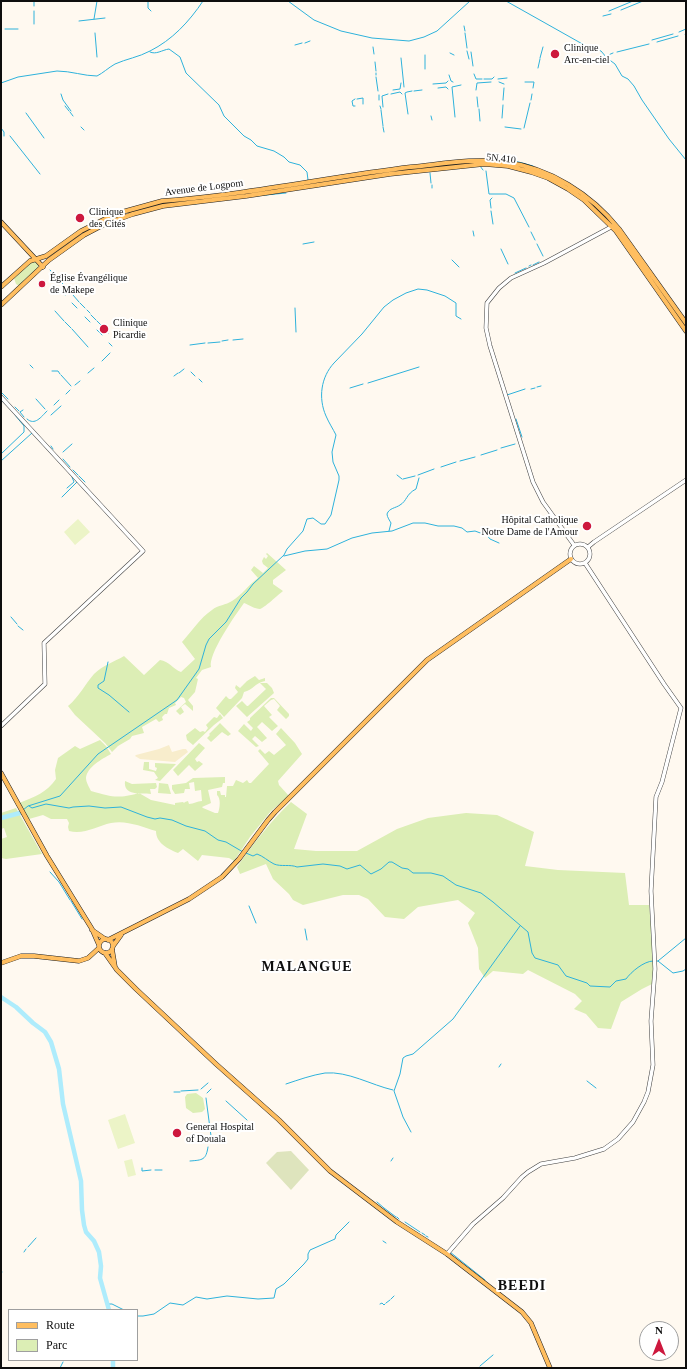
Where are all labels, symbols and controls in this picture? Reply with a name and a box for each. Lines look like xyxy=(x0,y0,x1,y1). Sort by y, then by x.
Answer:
place label: Clinique Arc-en-ciel xyxy=(564,42,610,66)
marker: Clinique Arc-en-ciel xyxy=(549,48,561,60)
street label: 5N.410 xyxy=(486,151,516,167)
street label: Avenue de Logpom xyxy=(164,177,244,199)
place label: Clinique des Cités xyxy=(89,206,125,230)
marker: Clinique des Cités xyxy=(74,212,86,224)
place label: Église Évangélique de Makepe xyxy=(50,272,127,296)
marker: Église Évangélique de Makepe xyxy=(37,279,47,289)
place label: Clinique Picardie xyxy=(113,317,147,340)
marker: Clinique Picardie xyxy=(98,323,110,335)
place label: Hôpital Catholique Notre Dame de l'Amour xyxy=(482,514,578,538)
marker: Hôpital Catholique Notre Dame de l'Amour xyxy=(581,520,593,532)
district label: MALANGUE xyxy=(261,959,353,975)
place label: General Hospital of Douala xyxy=(186,1121,254,1144)
marker: General Hospital of Douala xyxy=(171,1127,183,1139)
district label: BEEDI xyxy=(498,1278,546,1294)
legend xyxy=(8,1309,138,1361)
text: Route xyxy=(46,1318,75,1332)
north arrow xyxy=(639,1321,679,1361)
text: N xyxy=(655,1324,663,1336)
text: Parc xyxy=(46,1338,67,1352)

